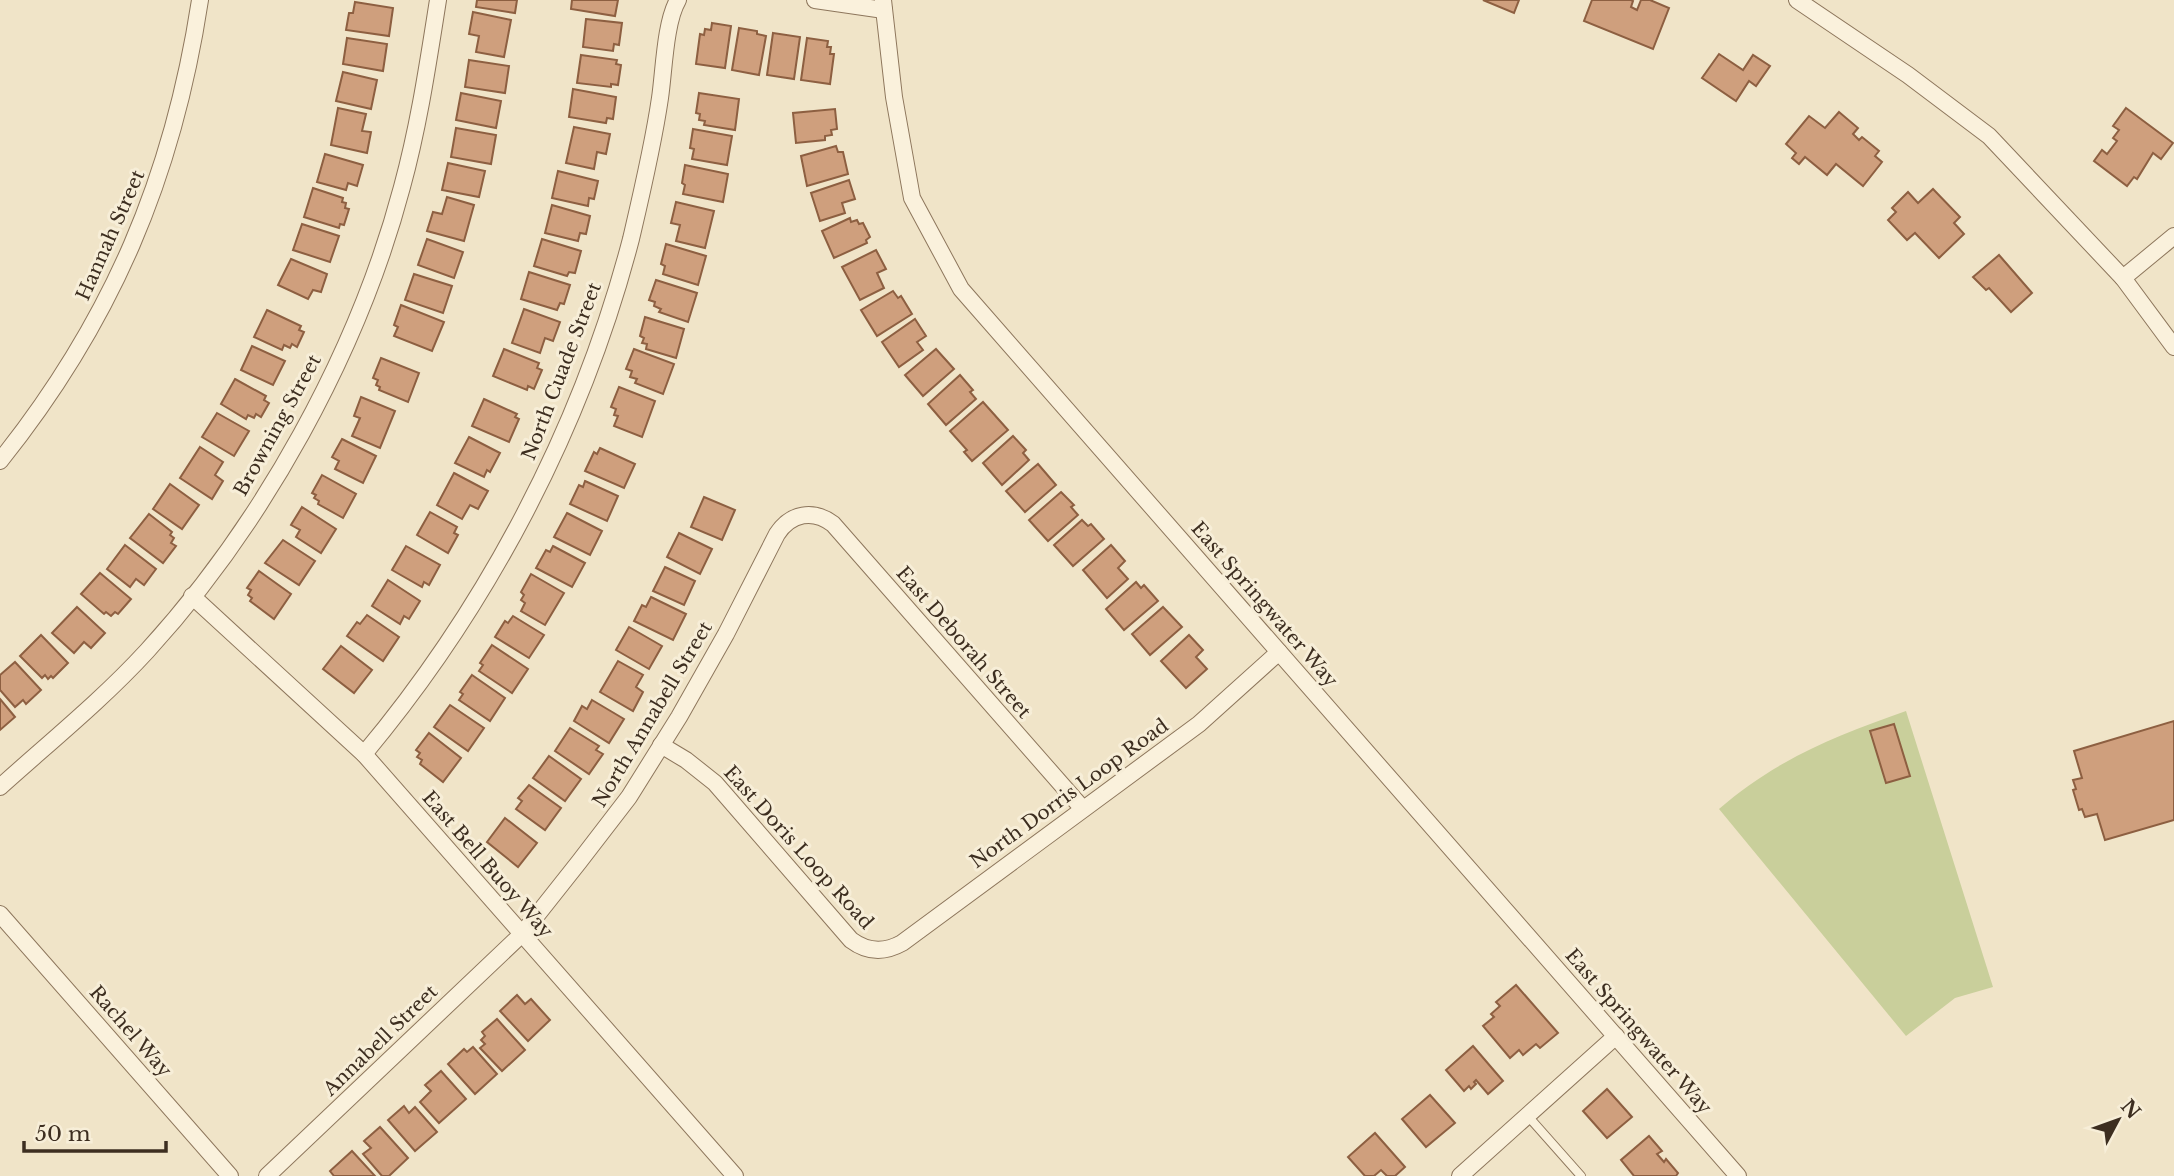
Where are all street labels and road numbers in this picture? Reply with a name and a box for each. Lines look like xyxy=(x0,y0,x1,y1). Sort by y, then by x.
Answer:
street label: Hannah Street xyxy=(71,166,150,304)
street label: North Cuade Street xyxy=(517,278,606,463)
street label: Browning Street xyxy=(229,350,326,500)
street label: East Springwater Way xyxy=(1187,517,1343,692)
street label: East Deborah Street xyxy=(892,562,1036,723)
street label: North Annabell Street xyxy=(588,617,717,811)
street label: North Dorris Loop Road xyxy=(966,714,1173,873)
street label: East Doris Loop Road xyxy=(719,761,878,934)
street label: East Bell Buoy Way xyxy=(417,786,558,943)
street label: East Springwater Way xyxy=(1561,944,1717,1119)
street label: Annabell Street xyxy=(318,980,443,1101)
street label: Rachel Way xyxy=(85,981,177,1082)

